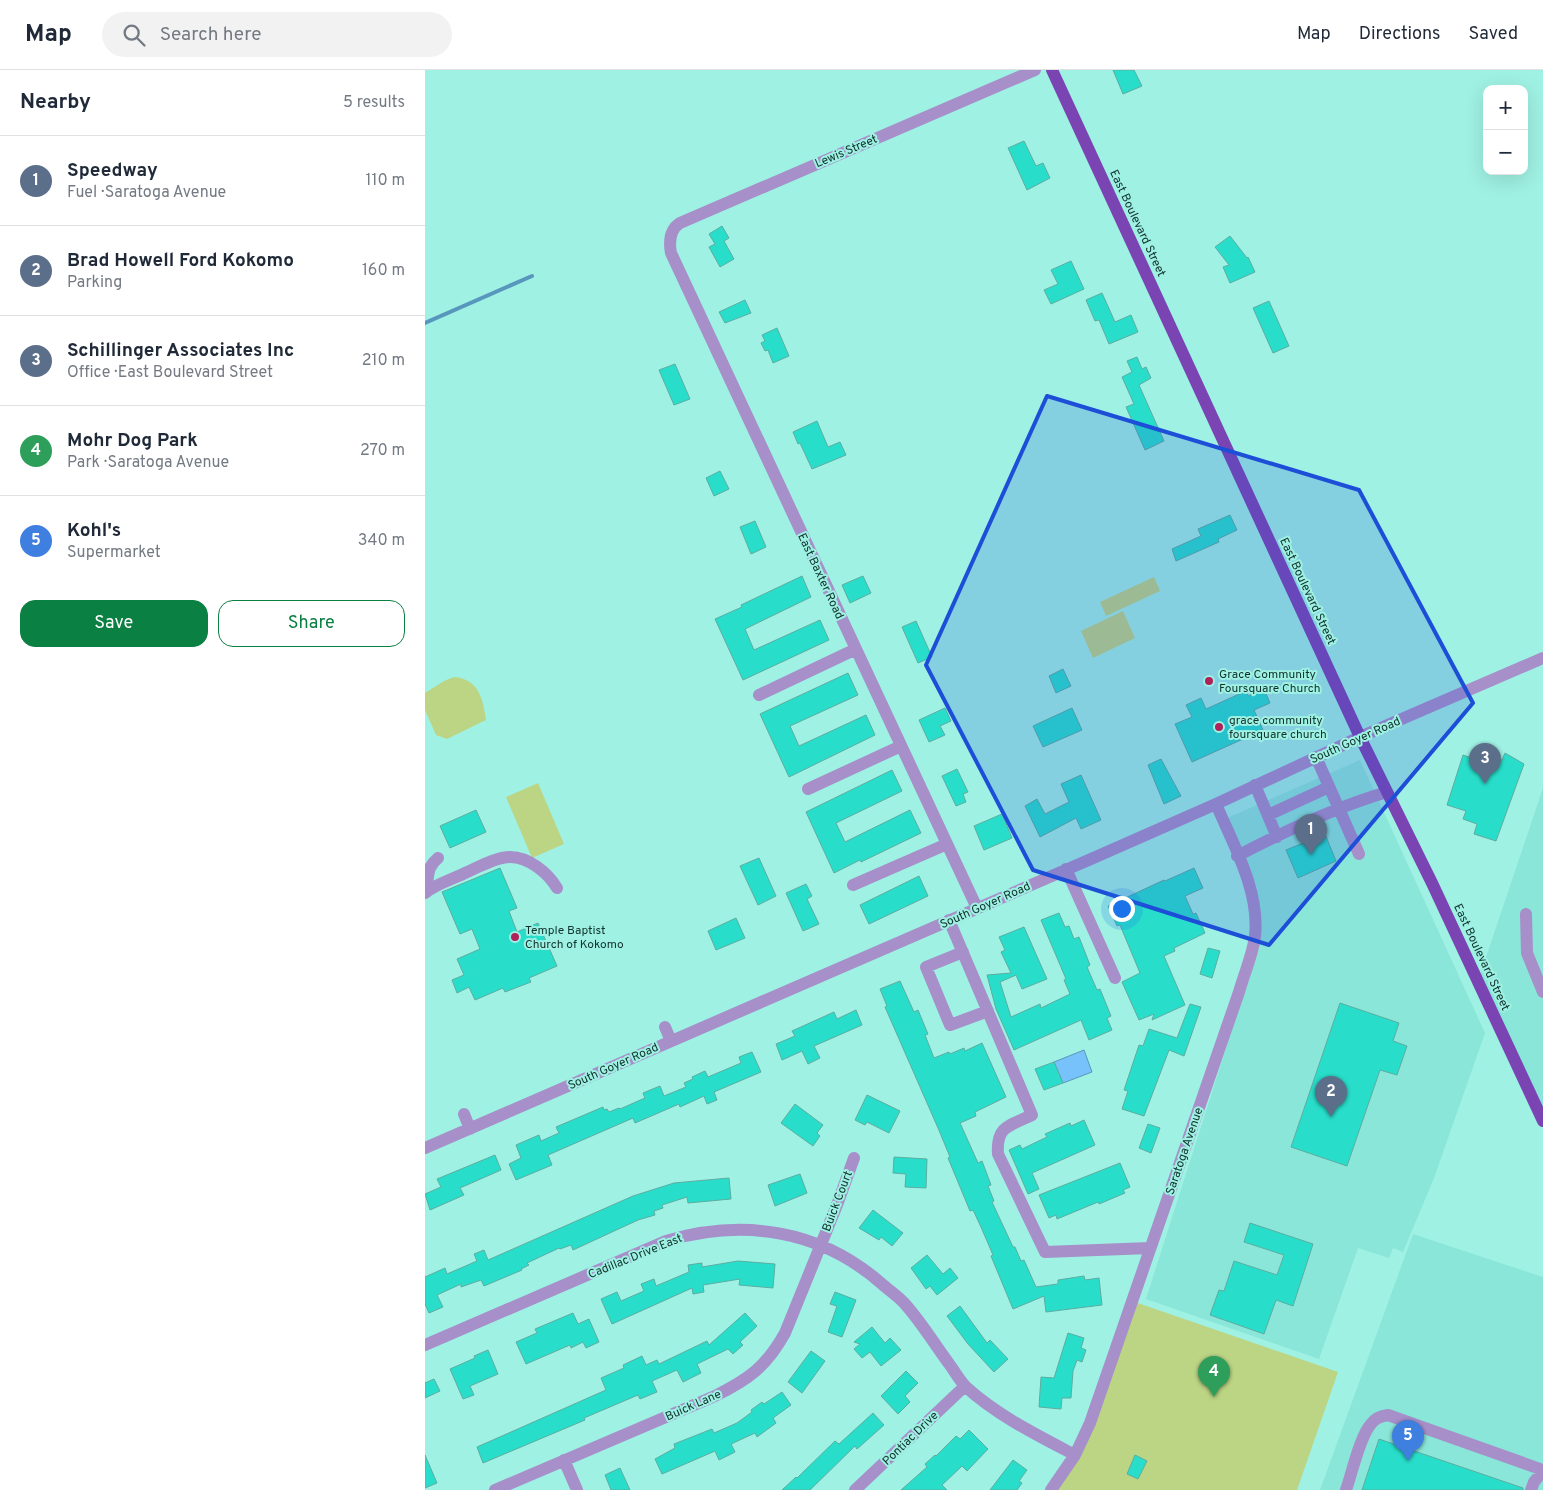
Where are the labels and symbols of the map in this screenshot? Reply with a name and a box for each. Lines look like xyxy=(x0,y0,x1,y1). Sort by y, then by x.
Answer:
street label: Lewis Street xyxy=(813,132,880,172)
street label: East Boulevard Street xyxy=(1105,167,1169,280)
street label: East Baxter Road xyxy=(793,531,847,622)
street label: East Boulevard Street xyxy=(1275,535,1339,648)
place label: Grace Community Foursquare Church xyxy=(1219,667,1321,697)
marker: Grace Community Foursquare Church xyxy=(1203,675,1215,687)
place label: grace community foursquare church xyxy=(1229,713,1327,743)
street label: South Goyer Road xyxy=(1308,714,1403,768)
marker: grace community foursquare church xyxy=(1213,721,1225,733)
pin: 3 xyxy=(1469,743,1501,784)
pin: 1 xyxy=(1295,814,1327,855)
street label: South Goyer Road xyxy=(938,879,1033,933)
your location xyxy=(1109,896,1135,922)
street label: East Boulevard Street xyxy=(1449,901,1513,1014)
place label: Temple Baptist Church of Kokomo xyxy=(525,923,624,953)
marker: Temple Baptist Church of Kokomo xyxy=(509,931,521,943)
street label: South Goyer Road xyxy=(566,1040,661,1094)
pin: 2 xyxy=(1315,1076,1347,1117)
street label: Saratoga Avenue xyxy=(1163,1106,1207,1197)
street label: Buick Court xyxy=(819,1169,857,1234)
street label: Cadillac Drive East xyxy=(586,1231,685,1283)
pin: 4 xyxy=(1198,1356,1230,1397)
street label: Buick Lane xyxy=(663,1387,724,1425)
street label: Pontiac Drive xyxy=(879,1408,942,1469)
pin: 5 xyxy=(1392,1420,1424,1461)

